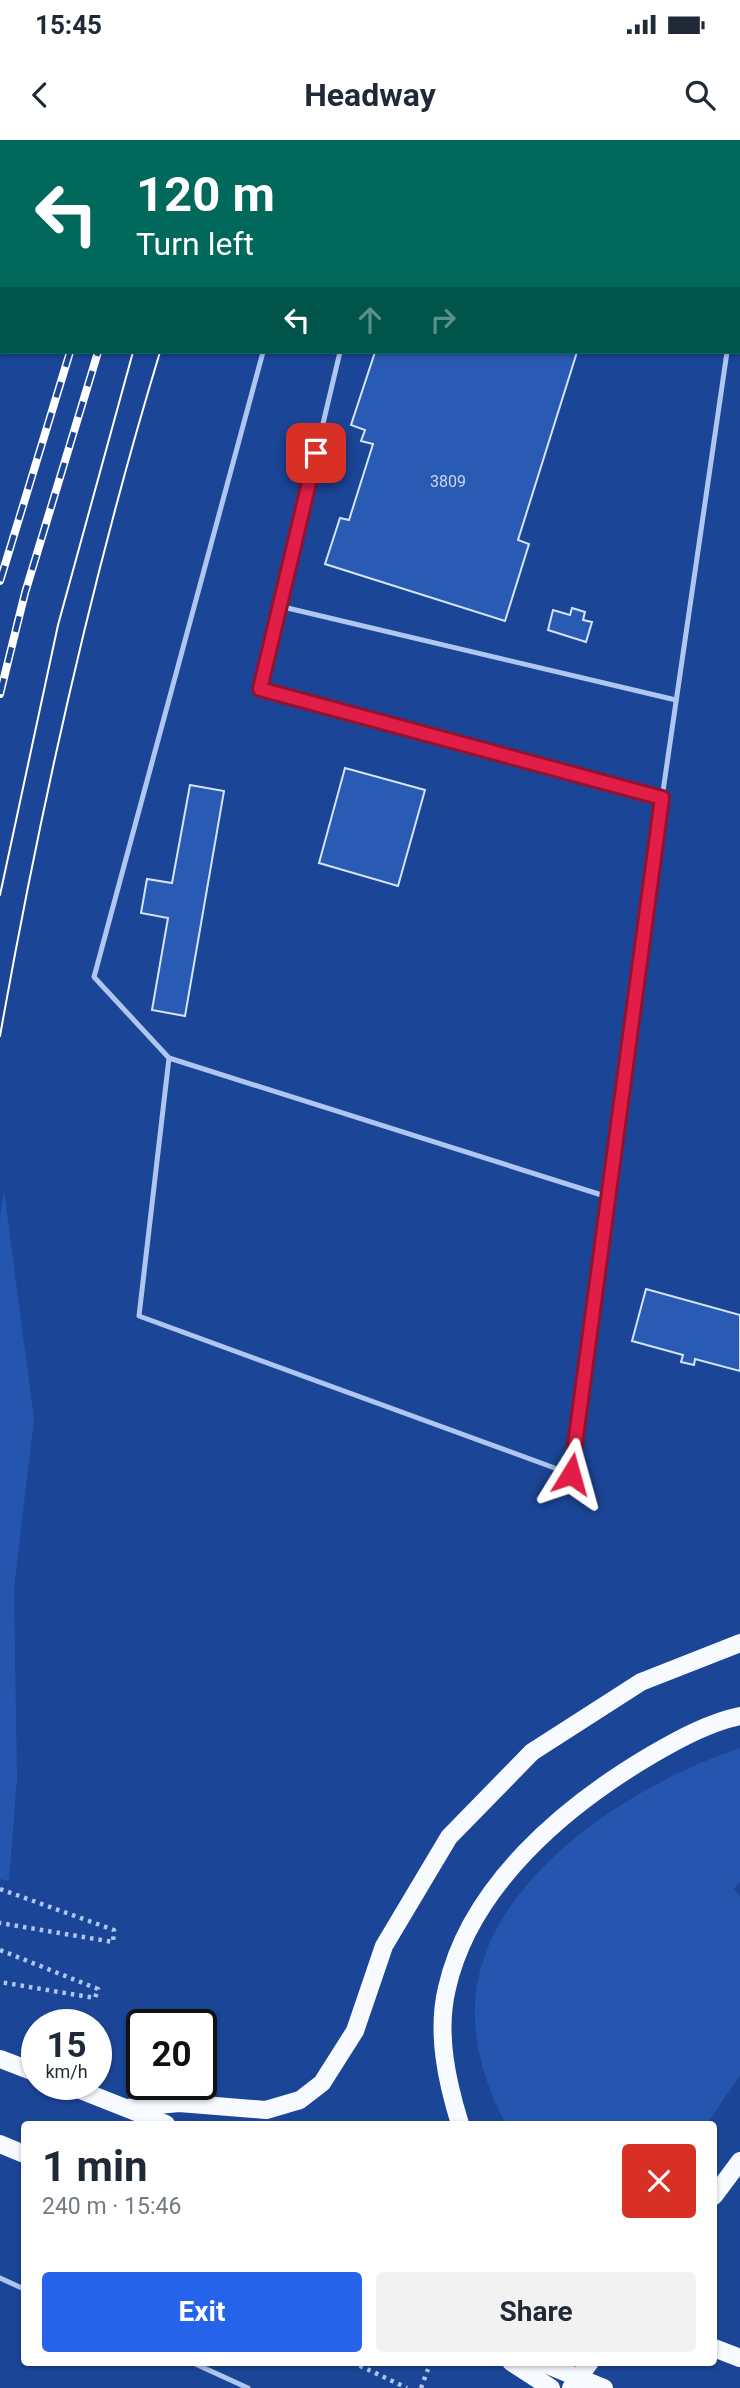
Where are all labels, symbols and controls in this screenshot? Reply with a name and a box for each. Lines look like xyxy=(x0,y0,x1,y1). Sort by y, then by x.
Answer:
text: 15:45 xyxy=(35,10,102,40)
icon: back xyxy=(21,76,59,114)
text: Headway xyxy=(304,76,436,114)
icon: search xyxy=(681,76,719,114)
text: 120 m xyxy=(136,166,275,223)
icon: left xyxy=(21,168,112,259)
text: Turn left xyxy=(136,225,254,263)
icon: left xyxy=(278,301,316,339)
icon: ahead xyxy=(351,301,389,339)
icon: right xyxy=(424,301,462,339)
pin xyxy=(286,423,346,483)
icon: arrive xyxy=(297,434,335,472)
house number: 3809 xyxy=(430,472,466,491)
position arrow xyxy=(534,1437,608,1511)
speed limit sign: 20 xyxy=(126,2009,217,2100)
text: 15 xyxy=(46,2025,87,2066)
text: km/h xyxy=(45,2061,88,2082)
text: 1 min xyxy=(42,2142,148,2191)
button: close xyxy=(622,2144,696,2218)
text: 240 m · 15:46 xyxy=(42,2193,181,2220)
button: Exit xyxy=(42,2272,362,2352)
button: Share xyxy=(376,2272,696,2352)

